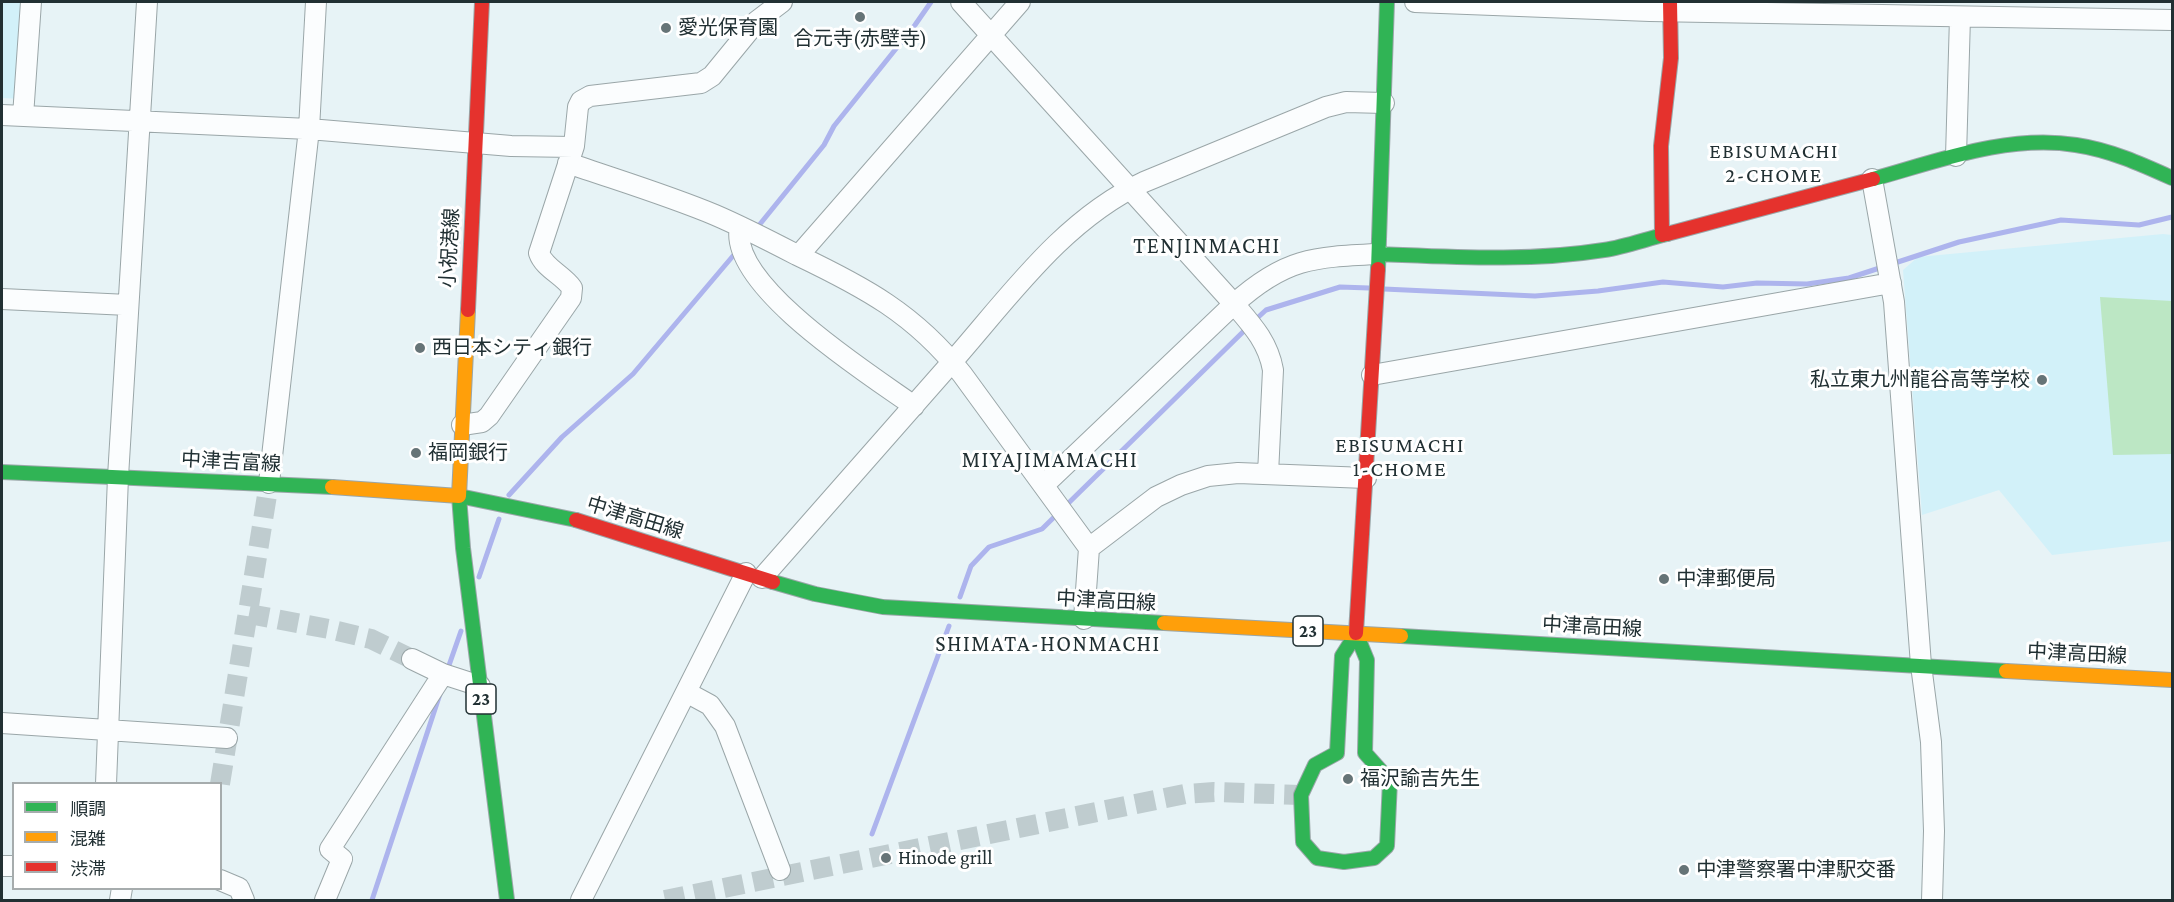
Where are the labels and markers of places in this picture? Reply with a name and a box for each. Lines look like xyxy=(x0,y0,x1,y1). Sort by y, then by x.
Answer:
marker: 合元寺(赤壁寺) xyxy=(853,10,867,24)
place label: 愛光保育園 xyxy=(678,16,778,40)
marker: 愛光保育園 xyxy=(659,21,673,35)
place label: 合元寺(赤壁寺) xyxy=(793,27,927,51)
place label: 西日本シティ銀行 xyxy=(432,336,592,360)
marker: 西日本シティ銀行 xyxy=(413,341,427,355)
place label: 私立東九州龍谷高等学校 xyxy=(1810,368,2030,392)
marker: 私立東九州龍谷高等学校 xyxy=(2035,373,2049,387)
place label: 福岡銀行 xyxy=(428,441,508,465)
marker: 福岡銀行 xyxy=(409,446,423,460)
place label: 中津郵便局 xyxy=(1676,567,1776,591)
marker: 中津郵便局 xyxy=(1657,572,1671,586)
place label: 福沢諭吉先生 xyxy=(1360,767,1480,791)
marker: 福沢諭吉先生 xyxy=(1341,772,1355,786)
place label: Hinode grill xyxy=(898,846,993,870)
marker: Hinode grill xyxy=(879,851,893,865)
place label: 中津警察署中津駅交番 xyxy=(1696,858,1896,882)
marker: 中津警察署中津駅交番 xyxy=(1677,863,1691,877)

